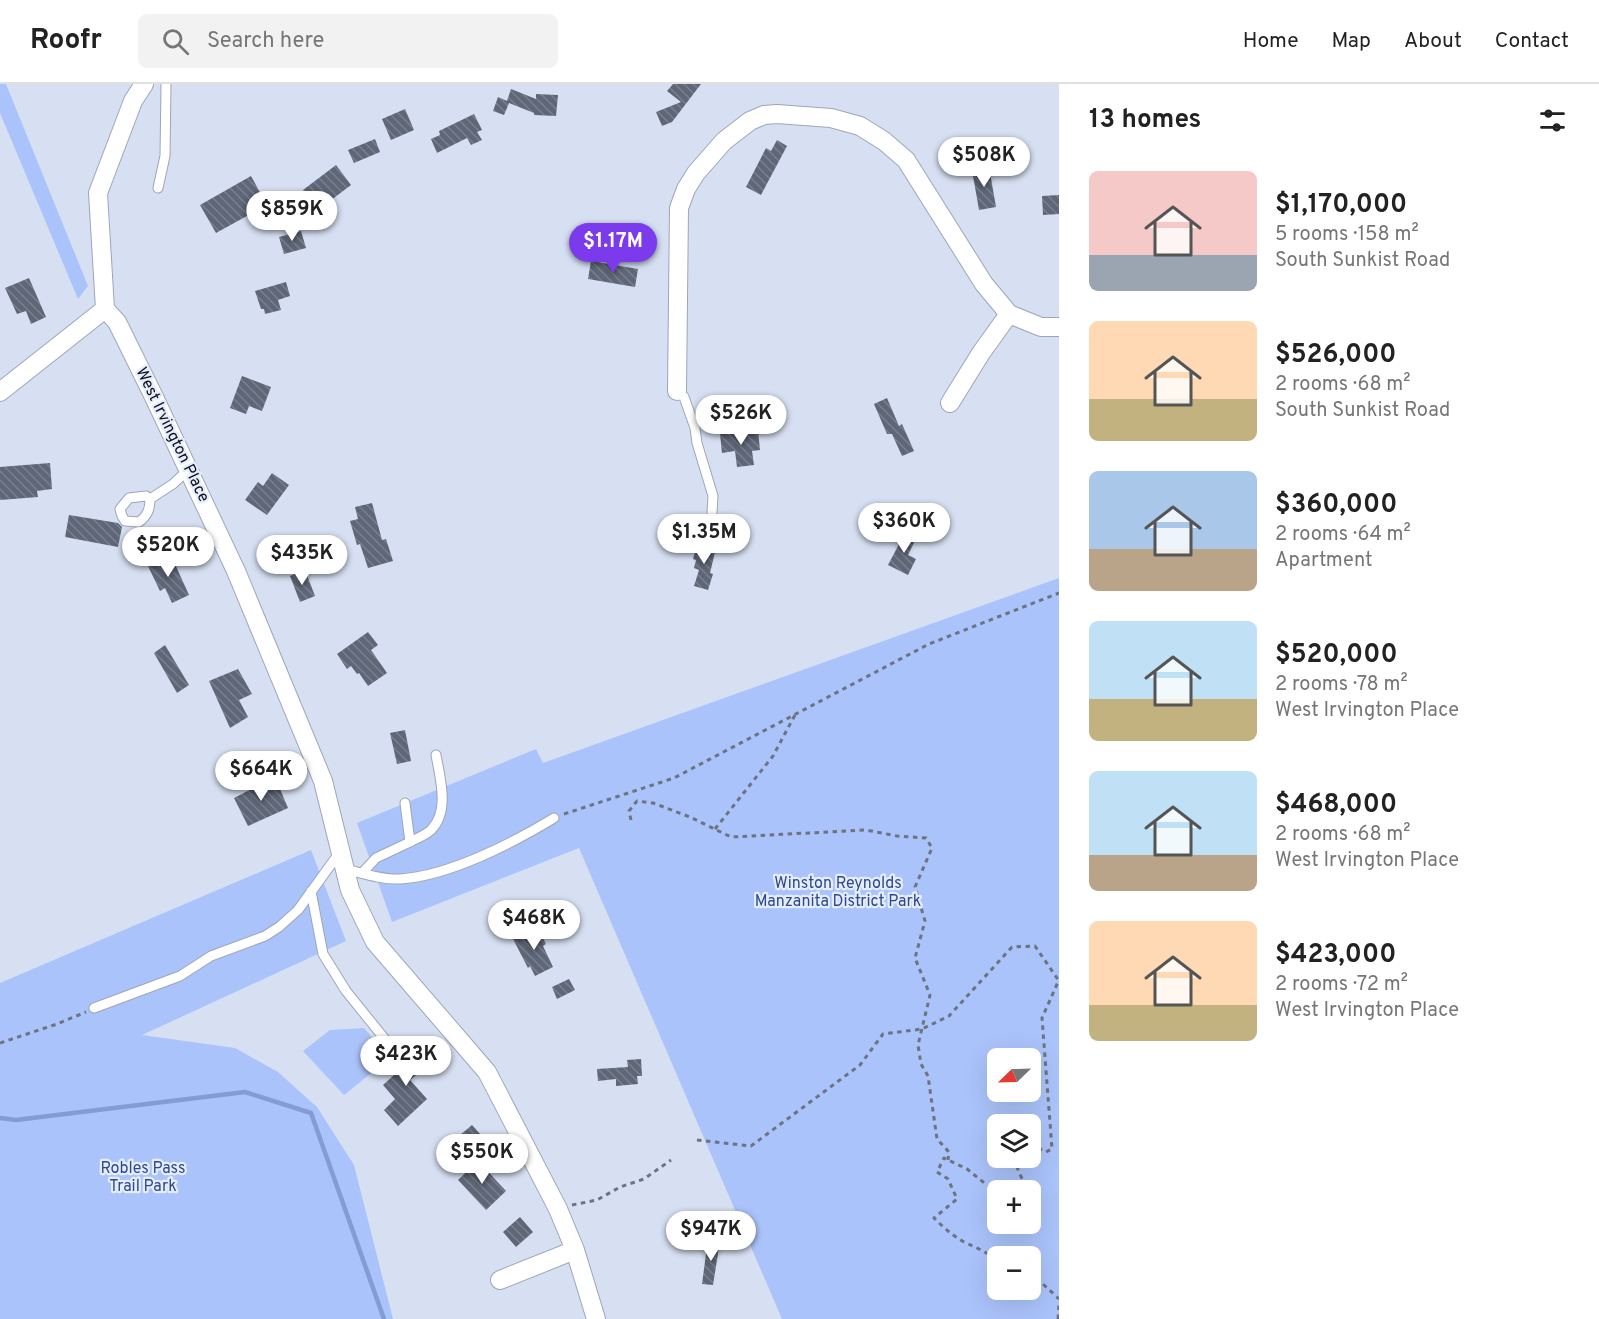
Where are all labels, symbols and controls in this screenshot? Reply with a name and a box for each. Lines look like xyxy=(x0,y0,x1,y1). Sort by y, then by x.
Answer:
search box xyxy=(138,14,558,68)
text: Roofr xyxy=(30,23,102,59)
icon: search xyxy=(159,25,192,58)
text: Search here xyxy=(207,28,324,55)
text: Home xyxy=(1243,28,1299,55)
text: Map xyxy=(1332,28,1371,55)
text: About xyxy=(1404,28,1462,55)
text: Contact xyxy=(1495,28,1569,55)
text: 13 homes xyxy=(1089,104,1201,137)
icon: filters xyxy=(1536,104,1569,137)
pin: $508K xyxy=(942,137,1026,188)
text: $508K xyxy=(952,143,1016,169)
text: $1,170,000 xyxy=(1275,189,1407,222)
pin: $859K xyxy=(250,191,334,242)
icon: home xyxy=(1137,195,1209,267)
text: $859K xyxy=(260,197,324,223)
text: 5 rooms · 158 m² xyxy=(1275,222,1419,248)
pin: $1.17M xyxy=(564,223,662,274)
text: $1.17M xyxy=(583,229,643,255)
text: South Sunkist Road xyxy=(1275,248,1450,274)
text: $526,000 xyxy=(1275,339,1396,372)
icon: home xyxy=(1137,345,1209,417)
street label: West Irvington Place xyxy=(131,364,213,506)
text: 2 rooms · 68 m² xyxy=(1275,372,1411,398)
pin: $526K xyxy=(699,395,783,446)
text: South Sunkist Road xyxy=(1275,398,1450,424)
text: $526K xyxy=(710,401,772,427)
text: $360,000 xyxy=(1275,489,1397,522)
icon: home xyxy=(1137,495,1209,567)
pin: $360K xyxy=(862,503,946,554)
text: $360K xyxy=(872,509,936,535)
pin: $1.35M xyxy=(655,514,753,565)
text: $1.35M xyxy=(671,520,737,546)
text: 2 rooms · 64 m² xyxy=(1275,522,1411,548)
pin: $520K xyxy=(126,527,210,578)
text: $520K xyxy=(136,533,200,559)
pin: $435K xyxy=(260,535,344,586)
text: $435K xyxy=(270,541,334,567)
text: Apartment xyxy=(1275,548,1373,574)
text: $520,000 xyxy=(1275,639,1398,672)
icon: home xyxy=(1137,645,1209,717)
text: 2 rooms · 78 m² xyxy=(1275,672,1408,698)
text: West Irvington Place xyxy=(1275,698,1459,724)
pin: $664K xyxy=(219,751,303,802)
text: $664K xyxy=(229,757,293,783)
text: $468,000 xyxy=(1275,789,1397,822)
icon: home xyxy=(1137,795,1209,867)
text: 2 rooms · 68 m² xyxy=(1275,822,1411,848)
text: West Irvington Place xyxy=(1275,848,1459,874)
park label: Winston Reynolds Manzanita District Park xyxy=(755,874,921,912)
pin: $468K xyxy=(492,900,576,951)
text: $468K xyxy=(502,906,566,932)
text: $423,000 xyxy=(1275,939,1396,972)
icon: home xyxy=(1137,945,1209,1017)
text: 2 rooms · 72 m² xyxy=(1275,972,1408,998)
text: West Irvington Place xyxy=(1275,998,1459,1024)
pin: $423K xyxy=(364,1036,448,1087)
text: $423K xyxy=(374,1042,438,1068)
north arrow xyxy=(987,1048,1041,1102)
map controls xyxy=(987,1048,1041,1300)
button: layers xyxy=(987,1114,1041,1168)
pin: $550K xyxy=(440,1134,524,1185)
text: $550K xyxy=(450,1140,514,1166)
park label: Robles Pass Trail Park xyxy=(100,1159,186,1197)
button: + xyxy=(987,1180,1041,1234)
pin: $947K xyxy=(669,1211,753,1262)
text: $947K xyxy=(680,1217,742,1243)
button: − xyxy=(987,1246,1041,1300)

